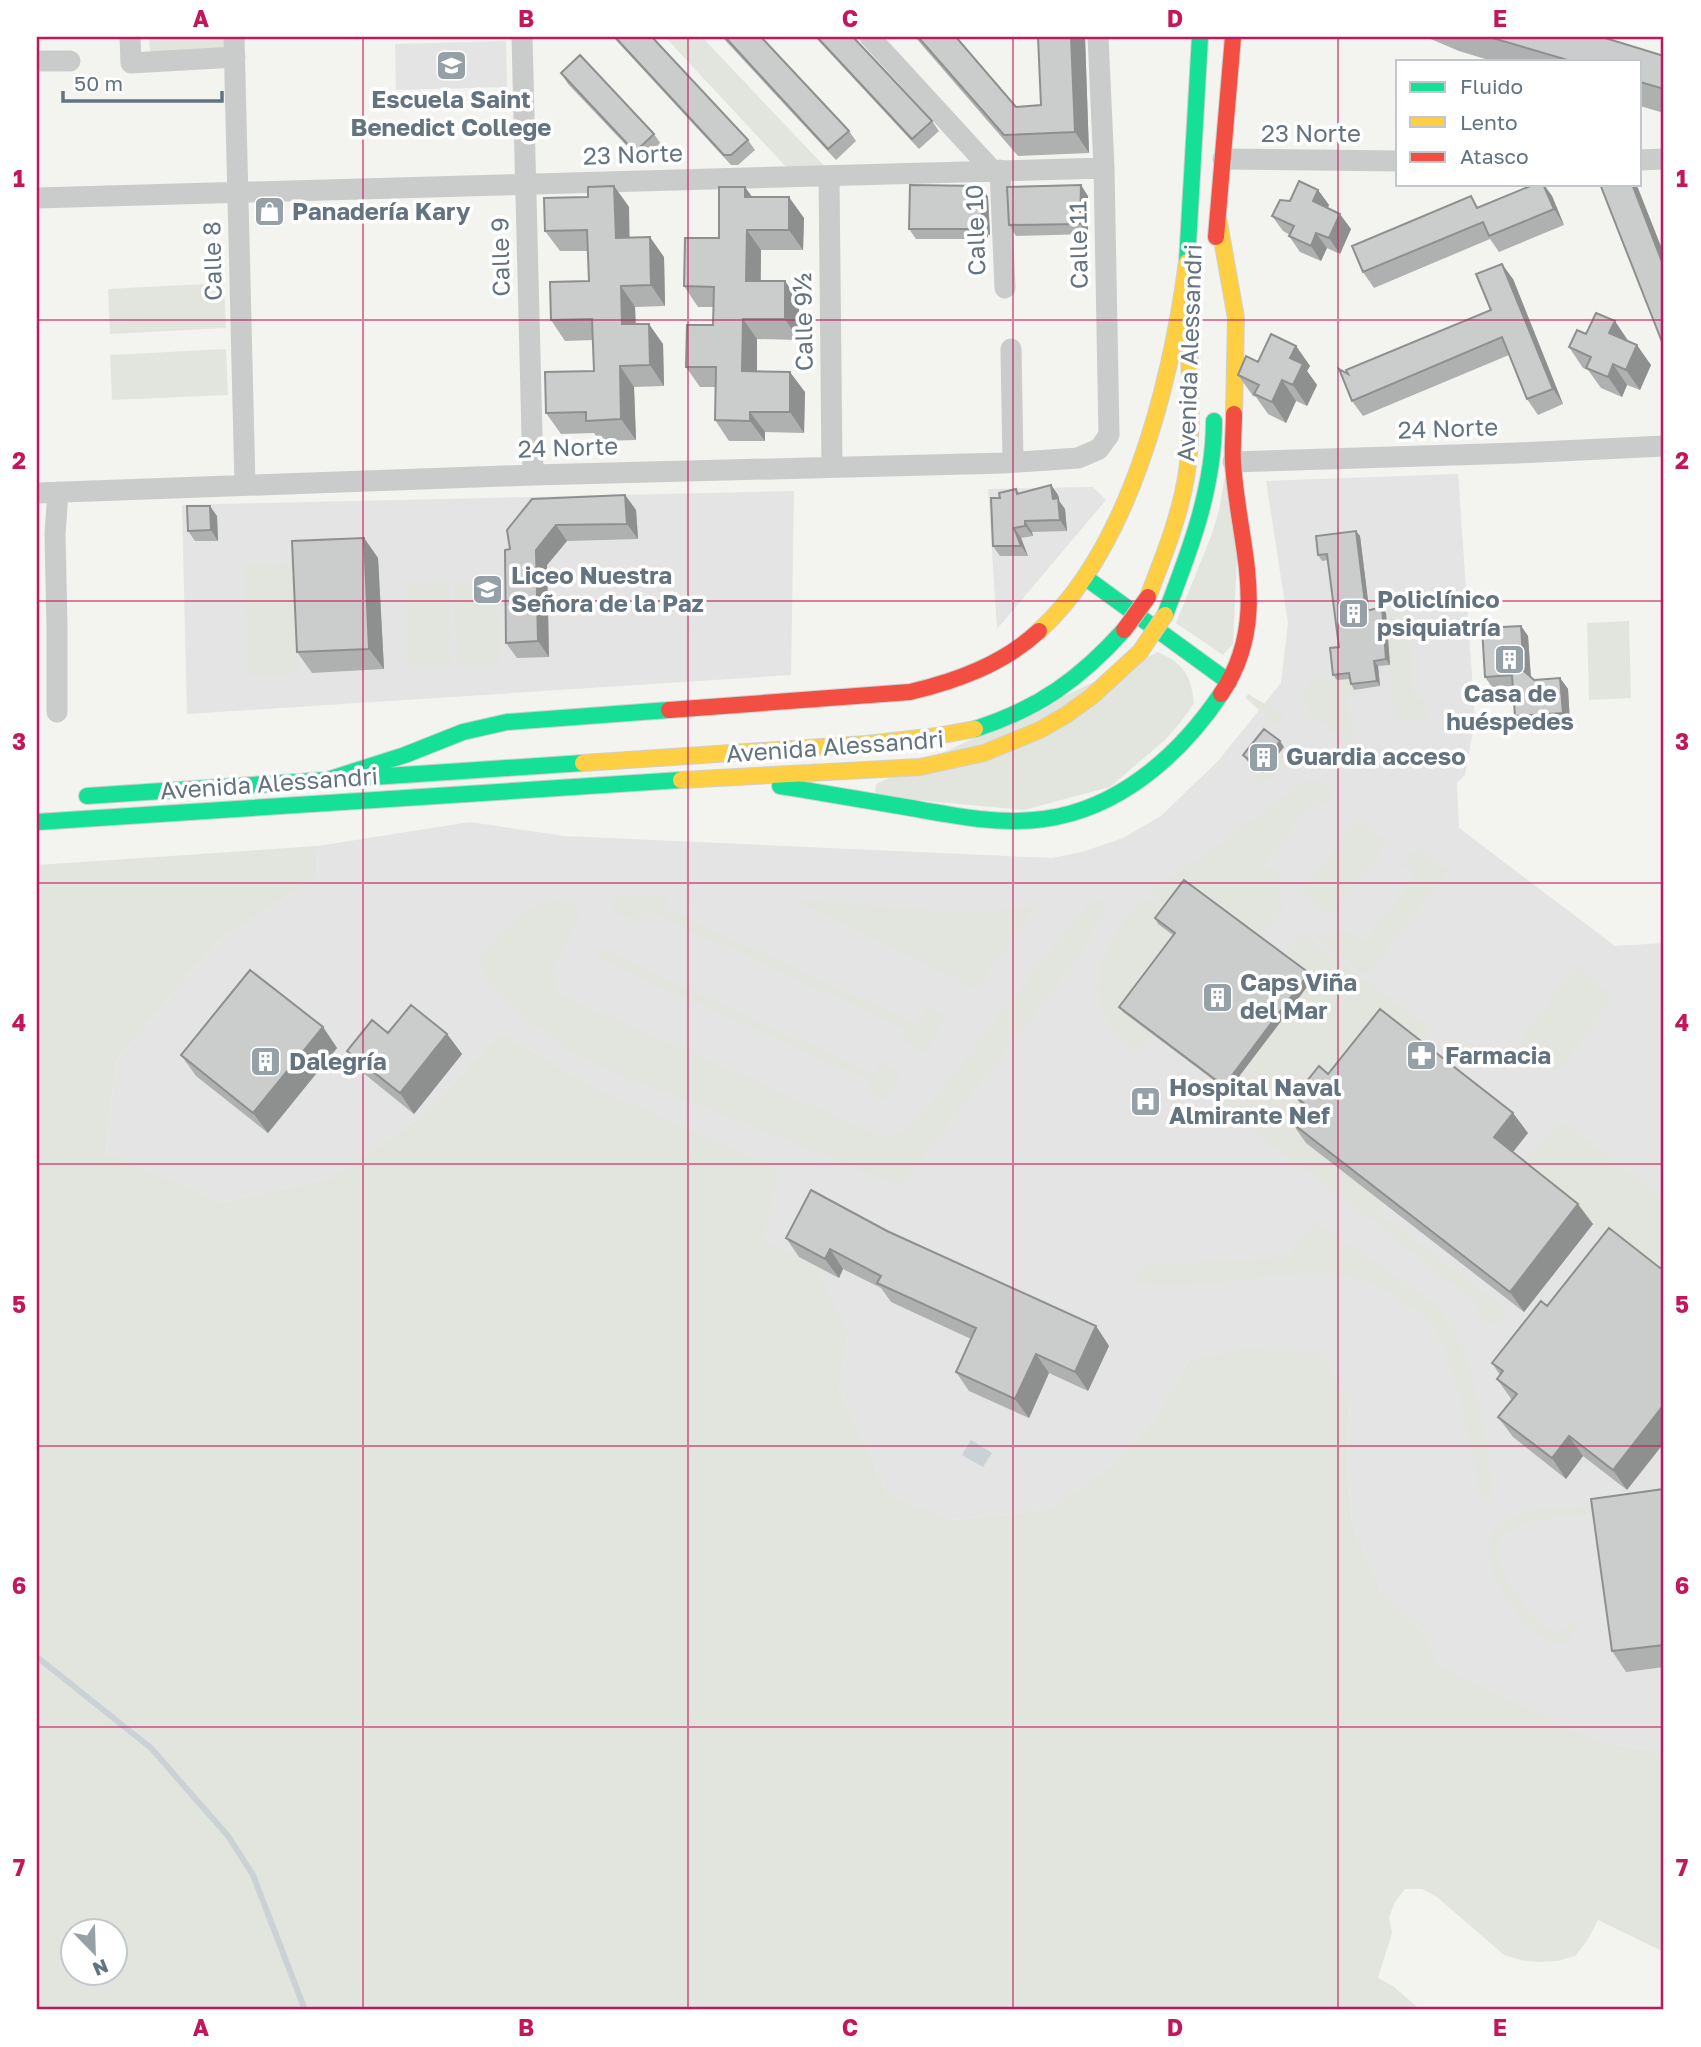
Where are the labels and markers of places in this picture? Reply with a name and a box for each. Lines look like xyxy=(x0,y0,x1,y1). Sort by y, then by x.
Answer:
school or university icon: Escuela Saint Benedict College xyxy=(434,49,468,83)
place label: Escuela Saint Benedict College xyxy=(351,84,551,141)
shop icon: Panadería Kary xyxy=(252,195,286,229)
place label: Panadería Kary xyxy=(292,196,471,225)
place label: Liceo Nuestra Señora de la Paz xyxy=(511,560,704,617)
school or university icon: Liceo Nuestra Señora de la Paz xyxy=(471,573,505,607)
place label: Policlínico psiquiatría xyxy=(1377,584,1501,641)
building icon: Policlínico psiquiatría xyxy=(1337,597,1371,631)
building icon: Casa de huéspedes xyxy=(1493,643,1527,677)
place label: Casa de huéspedes xyxy=(1446,678,1574,735)
building icon: Guardia acceso xyxy=(1246,740,1280,774)
place label: Guardia acceso xyxy=(1286,741,1466,770)
place label: Caps Viña del Mar xyxy=(1240,967,1357,1024)
building icon: Caps Viña del Mar xyxy=(1200,980,1234,1014)
pharmacy icon: Farmacia xyxy=(1405,1039,1439,1073)
place label: Farmacia xyxy=(1445,1040,1551,1069)
building icon: Dalegría xyxy=(249,1045,283,1079)
place label: Dalegría xyxy=(289,1046,387,1075)
place label: Hospital Naval Almirante Nef xyxy=(1169,1072,1341,1129)
hospital icon: Hospital Naval Almirante Nef xyxy=(1129,1085,1163,1119)

